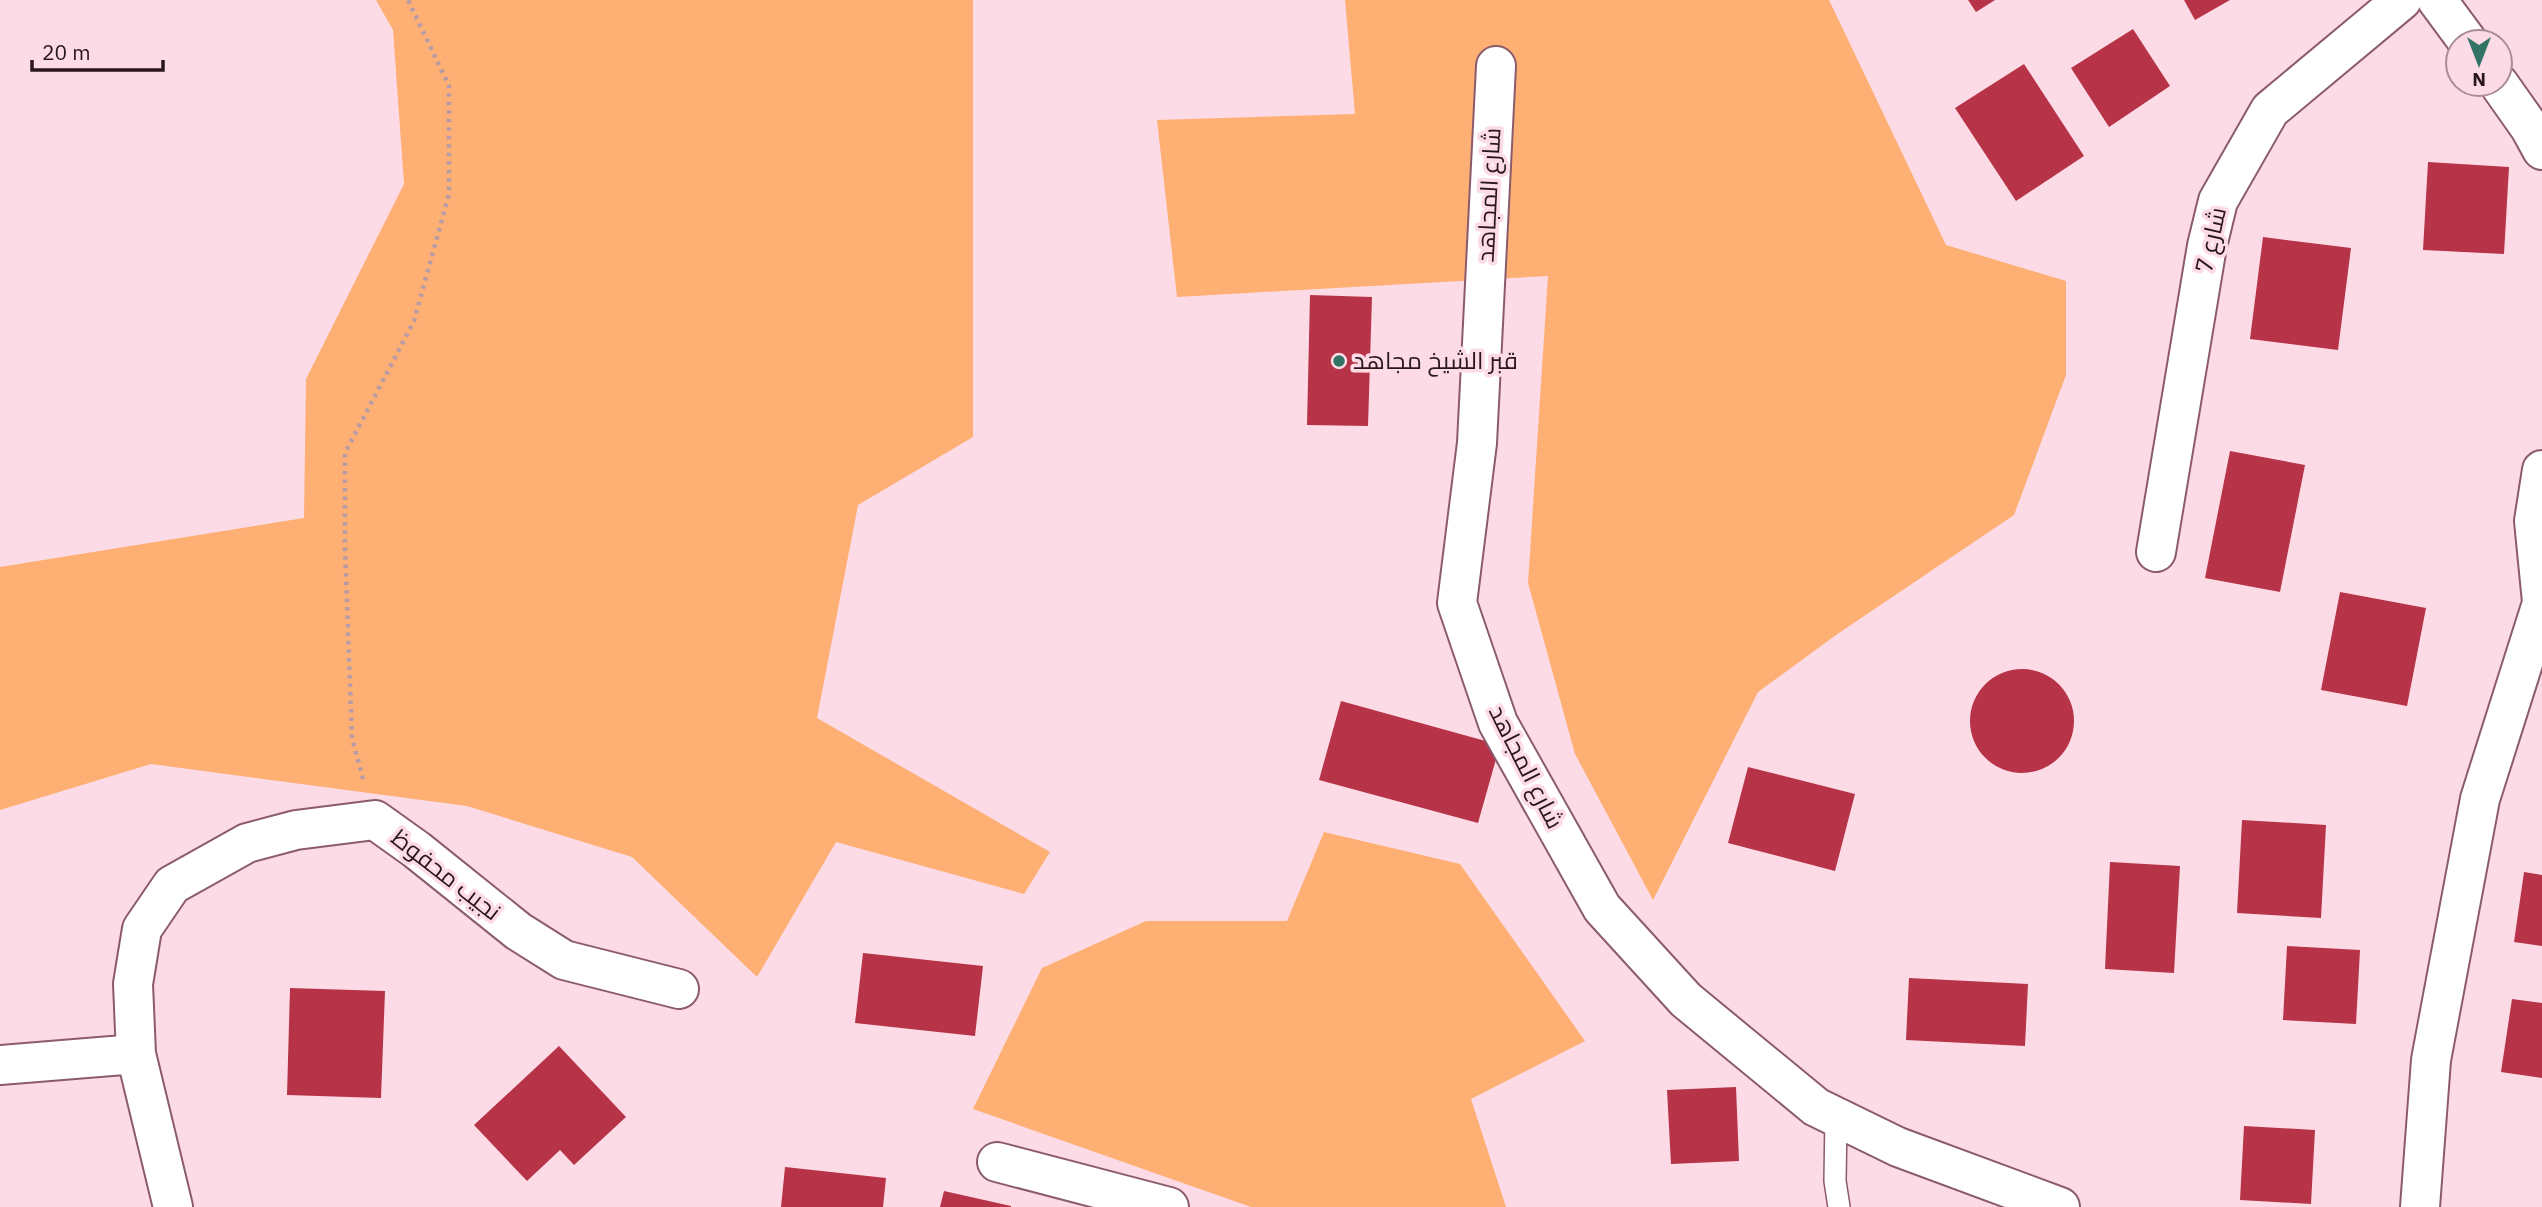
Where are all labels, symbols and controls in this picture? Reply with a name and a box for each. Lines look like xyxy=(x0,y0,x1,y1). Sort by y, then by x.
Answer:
scale bar xyxy=(32,28,163,72)
north arrow xyxy=(2444,28,2514,98)
text: 20 m xyxy=(42,38,91,66)
text: N xyxy=(2472,68,2486,92)
street label: شارع المجاهد xyxy=(1468,127,1509,263)
street label: شارع 7 xyxy=(2187,204,2234,276)
place label: قبر الشيخ مجاهد xyxy=(1353,344,1518,377)
marker: قبر الشيخ مجاهد xyxy=(1331,353,1347,369)
street label: شارع المجاهد xyxy=(1481,699,1572,834)
street label: نجيب محفوظ xyxy=(385,821,508,927)

